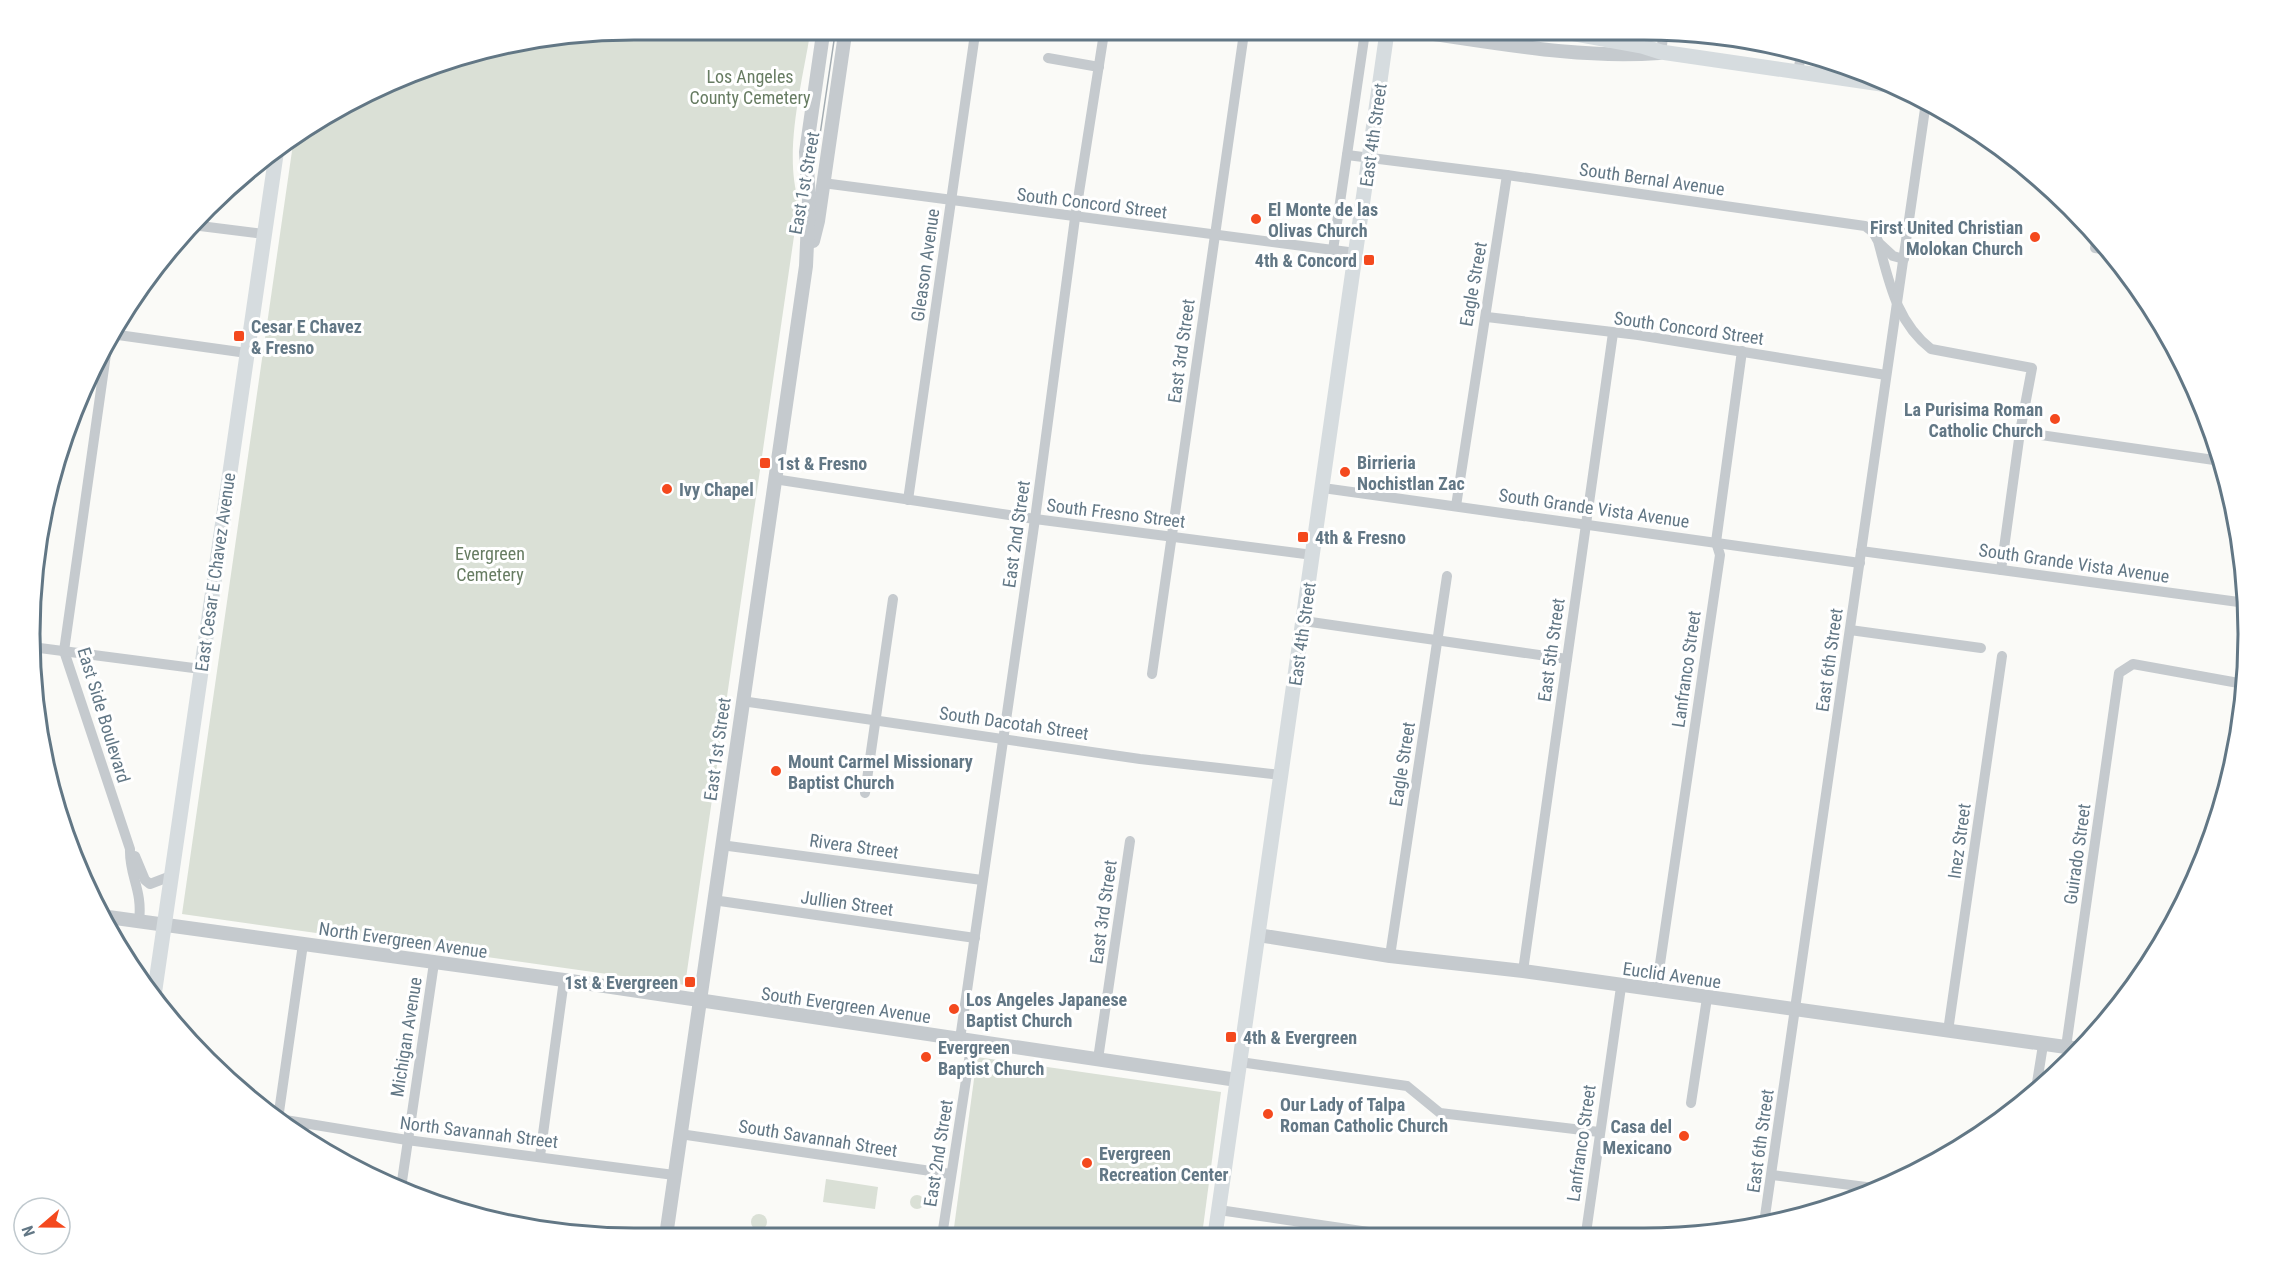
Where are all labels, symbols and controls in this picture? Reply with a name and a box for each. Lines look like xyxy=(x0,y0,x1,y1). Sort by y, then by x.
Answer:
park label: Los Angeles County Cemetery xyxy=(689,66,811,108)
street label: East 4th Street xyxy=(1355,82,1391,188)
street label: East 1st Street xyxy=(785,130,823,236)
street label: South Bernal Avenue xyxy=(1578,158,1726,200)
street label: South Concord Street xyxy=(1016,183,1168,223)
place label: El Monte de las Olivas Church xyxy=(1268,199,1378,241)
street label: Gleason Avenue xyxy=(907,207,943,323)
marker: El Monte de las Olivas Church xyxy=(1249,212,1263,226)
place label: First United Christian Molokan Church xyxy=(1870,217,2023,259)
marker: First United Christian Molokan Church xyxy=(2028,230,2042,244)
street label: Eagle Street xyxy=(1455,240,1491,328)
place label: 4th & Concord xyxy=(1255,250,1357,271)
marker: 4th & Concord xyxy=(1362,253,1376,267)
street label: East 3rd Street xyxy=(1163,298,1199,404)
street label: South Concord Street xyxy=(1613,307,1765,349)
place label: Cesar E Chavez & Fresno xyxy=(251,316,362,358)
marker: Cesar E Chavez & Fresno xyxy=(232,329,246,343)
place label: La Purisima Roman Catholic Church xyxy=(1904,399,2043,441)
marker: La Purisima Roman Catholic Church xyxy=(2048,412,2062,426)
place label: Birrieria Nochistlan Zac xyxy=(1357,452,1465,494)
place label: 1st & Fresno xyxy=(777,453,867,474)
marker: 1st & Fresno xyxy=(758,456,772,470)
marker: Birrieria Nochistlan Zac xyxy=(1338,465,1352,479)
street label: East Cesar E Chavez Avenue xyxy=(191,471,239,673)
place label: Ivy Chapel xyxy=(679,479,754,500)
street label: East 2nd Street xyxy=(998,479,1034,589)
marker: Ivy Chapel xyxy=(660,482,674,496)
street label: South Grande Vista Avenue xyxy=(1497,484,1691,532)
street label: South Fresno Street xyxy=(1045,494,1187,532)
place label: 4th & Fresno xyxy=(1315,527,1406,548)
marker: 4th & Fresno xyxy=(1296,530,1310,544)
street label: South Grande Vista Avenue xyxy=(1977,539,2171,587)
park label: Evergreen Cemetery xyxy=(455,543,525,585)
street label: East 4th Street xyxy=(1284,581,1320,687)
street label: East 5th Street xyxy=(1533,597,1569,703)
street label: East 6th Street xyxy=(1811,607,1847,713)
street label: Lanfranco Street xyxy=(1667,609,1705,729)
street label: East Side Boulevard xyxy=(73,645,135,785)
street label: East 1st Street xyxy=(699,696,735,802)
street label: South Dacotah Street xyxy=(938,702,1090,744)
street label: Eagle Street xyxy=(1385,720,1419,808)
place label: Mount Carmel Missionary Baptist Church xyxy=(788,751,973,793)
marker: Mount Carmel Missionary Baptist Church xyxy=(769,764,783,778)
street label: Inez Street xyxy=(1943,802,1975,880)
street label: Guirado Street xyxy=(2060,802,2094,906)
street label: Rivera Street xyxy=(808,829,900,863)
street label: East 3rd Street xyxy=(1085,859,1121,965)
street label: Jullien Street xyxy=(799,886,895,920)
street label: North Evergreen Avenue xyxy=(317,918,489,962)
street label: Euclid Avenue xyxy=(1622,958,1722,992)
place label: 1st & Evergreen xyxy=(565,972,678,993)
marker: 1st & Evergreen xyxy=(683,975,697,989)
street label: Michigan Avenue xyxy=(386,976,426,1098)
street label: South Evergreen Avenue xyxy=(760,983,932,1027)
place label: Los Angeles Japanese Baptist Church xyxy=(966,989,1128,1031)
marker: Los Angeles Japanese Baptist Church xyxy=(947,1002,961,1016)
place label: 4th & Evergreen xyxy=(1243,1027,1357,1048)
marker: 4th & Evergreen xyxy=(1224,1030,1238,1044)
place label: Evergreen Baptist Church xyxy=(938,1037,1044,1079)
marker: Evergreen Baptist Church xyxy=(919,1050,933,1064)
street label: Lanfranco Street xyxy=(1562,1083,1600,1203)
street label: East 6th Street xyxy=(1742,1088,1778,1194)
place label: Our Lady of Talpa Roman Catholic Church xyxy=(1280,1094,1448,1136)
street label: East 2nd Street xyxy=(919,1098,957,1208)
marker: Our Lady of Talpa Roman Catholic Church xyxy=(1261,1107,1275,1121)
street label: North Savannah Street xyxy=(399,1112,559,1152)
street label: South Savannah Street xyxy=(737,1115,899,1161)
place label: Casa del Mexicano xyxy=(1602,1116,1672,1158)
marker: Casa del Mexicano xyxy=(1677,1129,1691,1143)
place label: Evergreen Recreation Center xyxy=(1099,1143,1229,1185)
marker: Evergreen Recreation Center xyxy=(1080,1156,1094,1170)
north arrow xyxy=(12,1196,72,1256)
text: N xyxy=(18,1223,39,1239)

